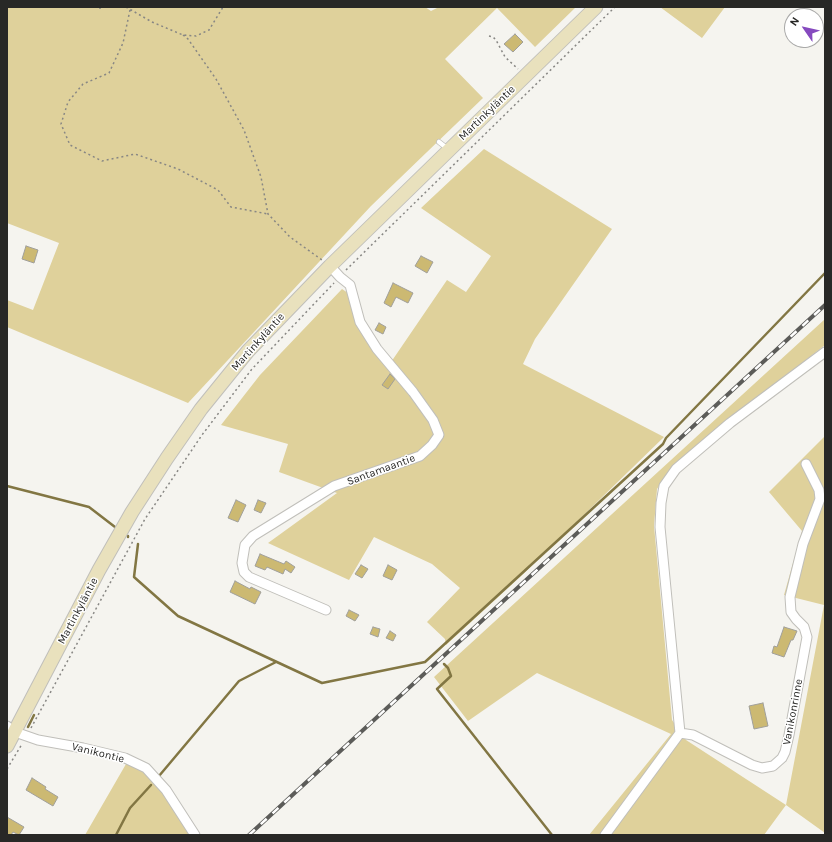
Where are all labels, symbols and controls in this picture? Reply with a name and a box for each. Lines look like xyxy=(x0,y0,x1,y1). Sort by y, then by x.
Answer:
north arrow xyxy=(784,8,824,48)
text: N xyxy=(787,15,802,28)
street label: Martinkyläntie xyxy=(456,83,518,143)
street label: Martinkyläntie xyxy=(229,310,287,374)
street label: Santamaantie xyxy=(345,452,417,488)
street label: Martinkyläntie xyxy=(55,576,101,646)
street label: Vanikonrinne xyxy=(780,678,806,746)
street label: Vanikontie xyxy=(70,740,126,766)

